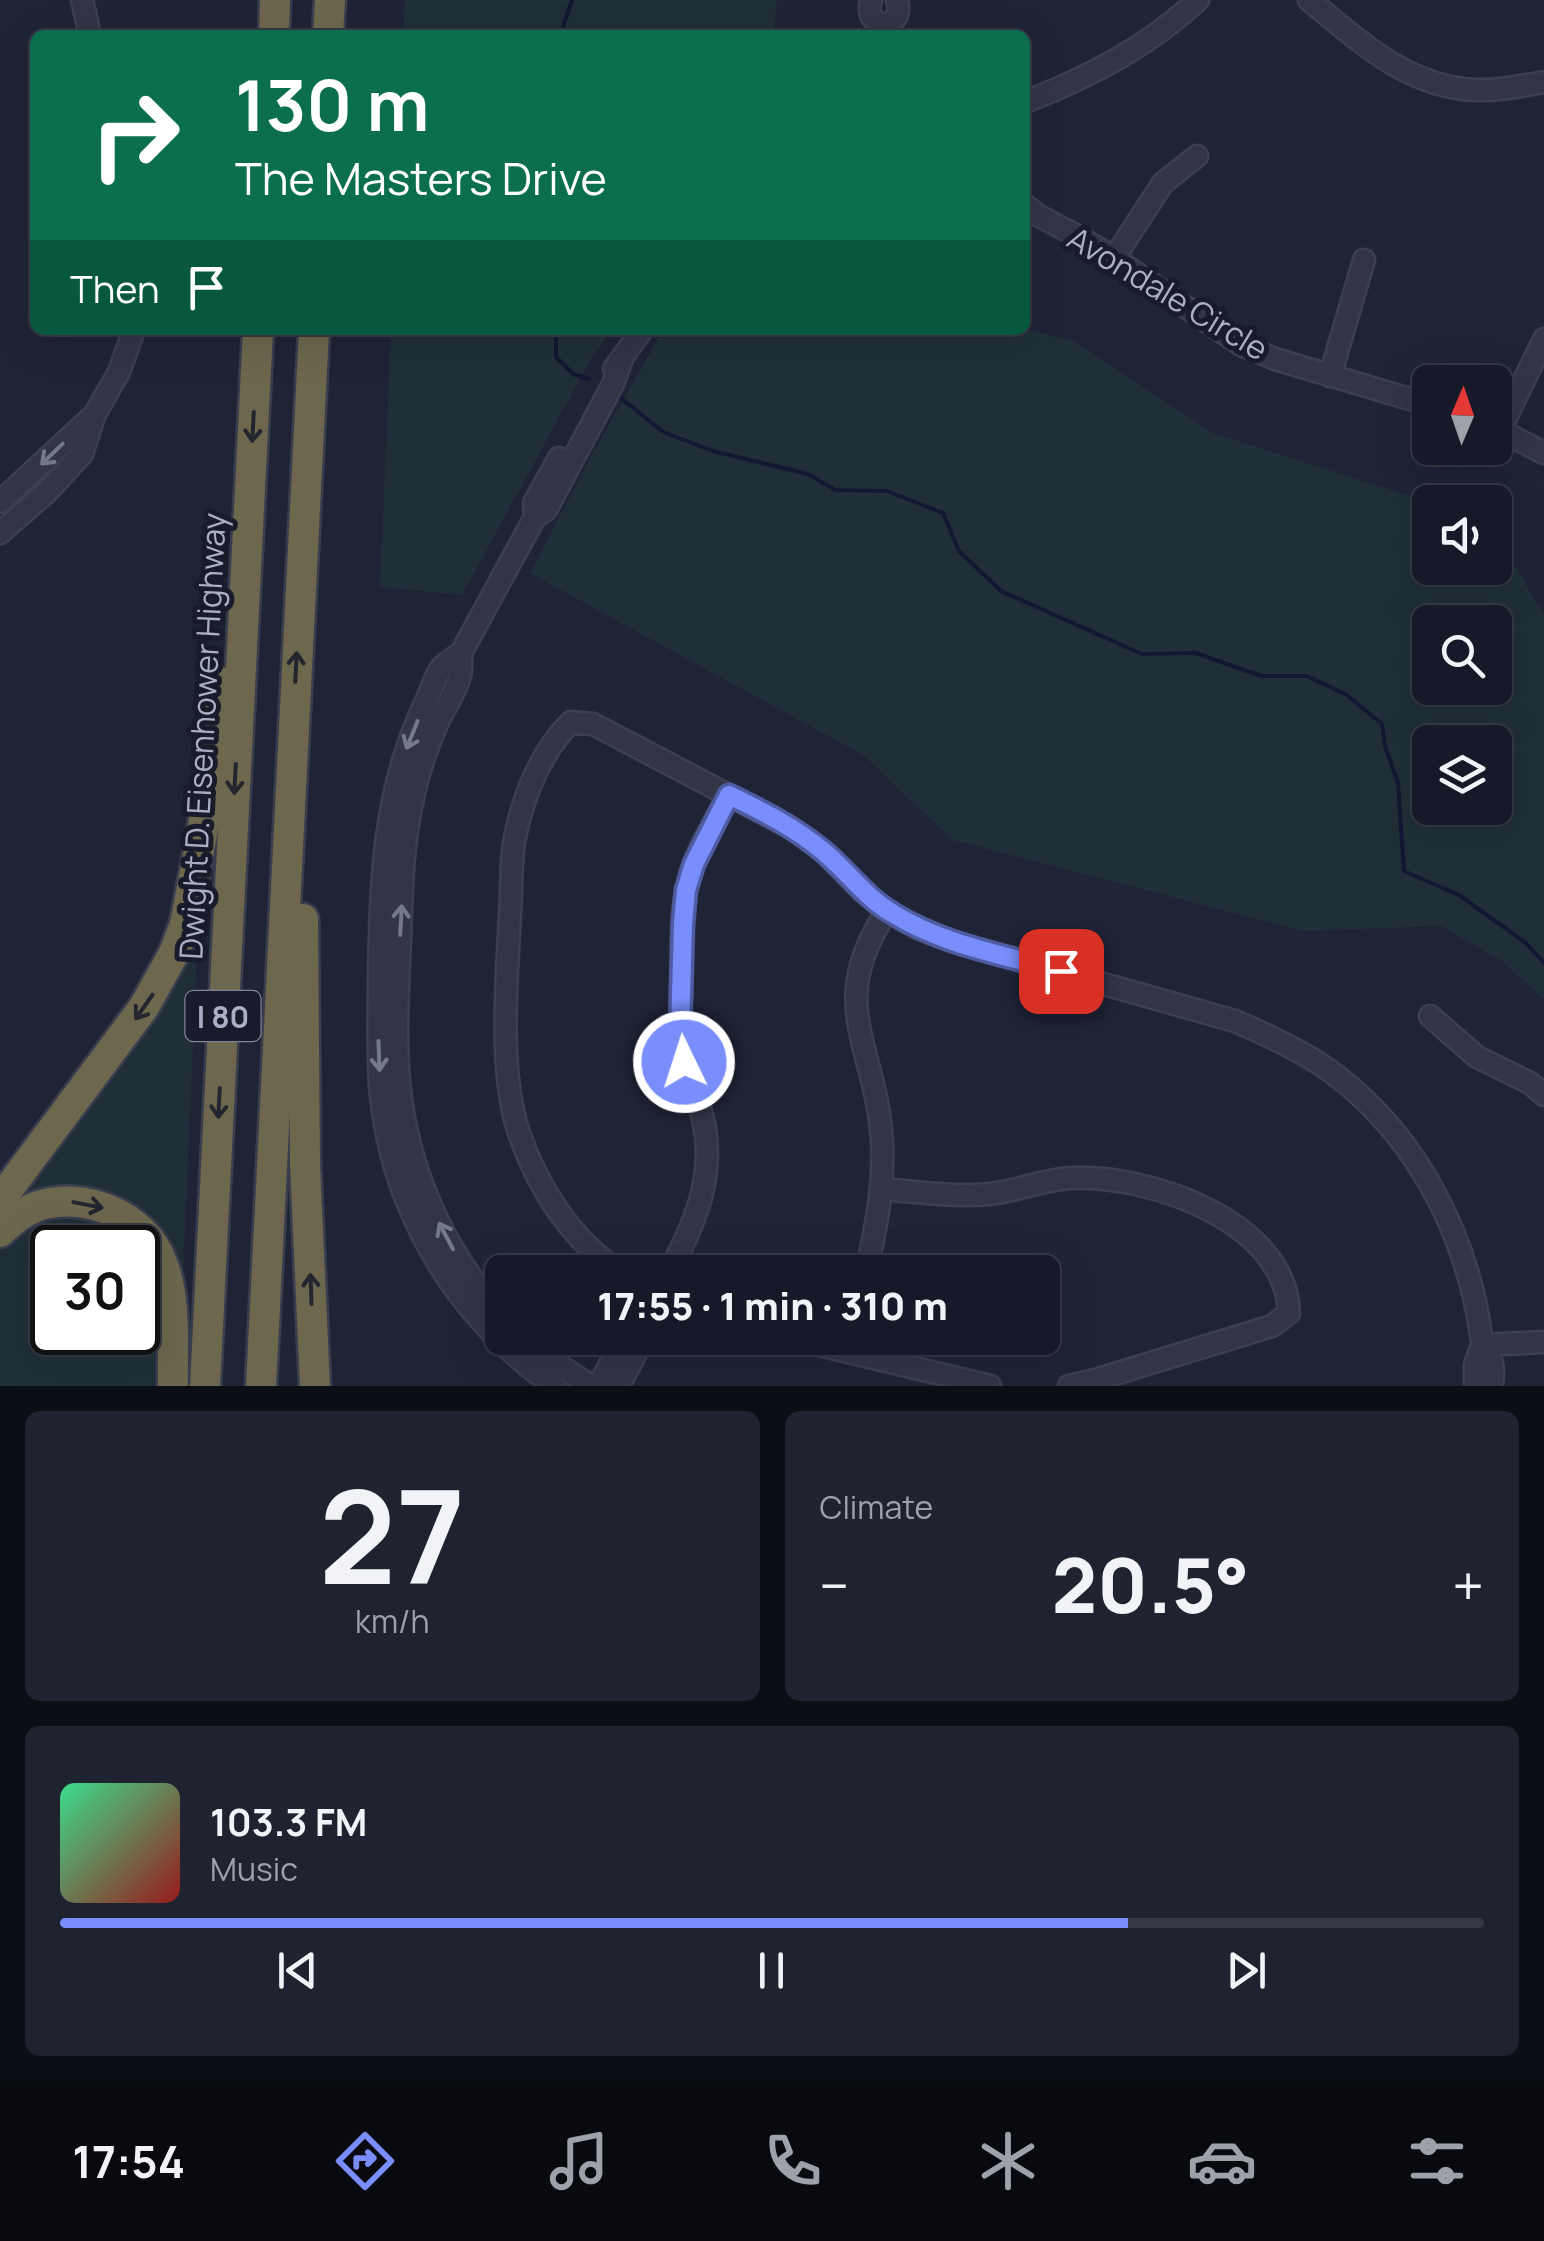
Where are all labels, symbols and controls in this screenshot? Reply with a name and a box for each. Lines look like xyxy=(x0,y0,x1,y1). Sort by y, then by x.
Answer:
text: 130 m xyxy=(235,56,429,152)
icon: right xyxy=(70,70,200,200)
text: The Masters Drive xyxy=(235,147,607,209)
street label: Avondale Circle xyxy=(1059,216,1277,370)
icon: arrive xyxy=(179,260,234,315)
text: Then xyxy=(70,262,159,314)
north arrow xyxy=(1412,365,1512,465)
map controls xyxy=(1412,365,1512,825)
one-way arrow xyxy=(243,411,262,443)
one-way arrow xyxy=(41,441,65,465)
button: sound xyxy=(1412,485,1512,585)
street label: Dwight D. Eisenhower Highway xyxy=(168,511,236,961)
button: search xyxy=(1412,605,1512,705)
one-way arrow xyxy=(287,651,306,683)
one-way arrow xyxy=(401,719,419,750)
button: layers xyxy=(1412,725,1512,825)
one-way arrow xyxy=(225,762,244,794)
one-way arrow xyxy=(392,904,411,936)
pin xyxy=(1019,929,1104,1014)
icon: arrive xyxy=(1034,944,1089,999)
road number: I 80 xyxy=(186,991,260,1041)
one-way arrow xyxy=(134,993,155,1020)
position arrow xyxy=(632,1010,736,1114)
one-way arrow xyxy=(369,1040,388,1072)
one-way arrow xyxy=(209,1087,228,1119)
one-way arrow xyxy=(71,1197,103,1216)
one-way arrow xyxy=(436,1222,455,1252)
speed limit sign: 30 xyxy=(30,1225,160,1355)
one-way arrow xyxy=(301,1273,320,1305)
text: 17:55 · 1 min · 310 m xyxy=(597,1279,948,1331)
text: 27 xyxy=(319,1445,466,1623)
text: Climate xyxy=(820,1485,933,1529)
text: 20.5° xyxy=(1052,1533,1250,1636)
text: − xyxy=(820,1547,849,1623)
text: + xyxy=(1452,1547,1484,1623)
text: km/h xyxy=(355,1599,429,1643)
text: 103.3 FM xyxy=(210,1795,367,1847)
text: Music xyxy=(210,1847,298,1891)
icon: previous xyxy=(270,1943,325,1998)
icon: pause xyxy=(744,1943,799,1998)
icon: next xyxy=(1219,1943,1274,1998)
icon: directions xyxy=(330,2126,400,2196)
icon: music xyxy=(544,2126,614,2196)
icon: phone xyxy=(758,2126,828,2196)
icon: climate xyxy=(973,2126,1043,2196)
icon: car xyxy=(1187,2126,1257,2196)
icon: filters xyxy=(1402,2126,1472,2196)
text: 17:54 xyxy=(72,2130,185,2192)

